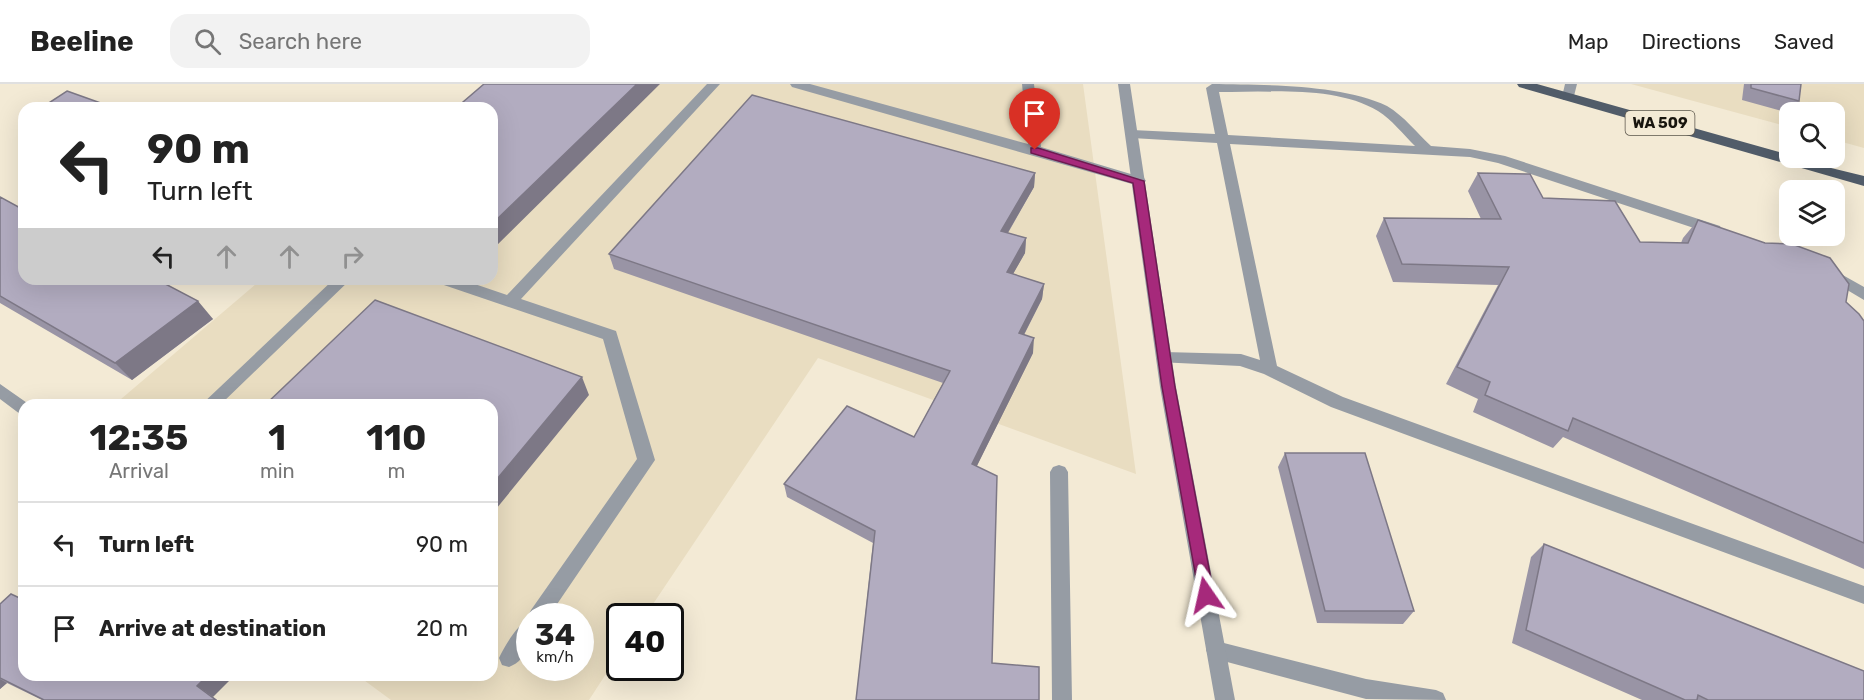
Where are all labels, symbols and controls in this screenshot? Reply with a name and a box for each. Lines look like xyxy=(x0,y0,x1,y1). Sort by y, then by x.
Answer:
search box xyxy=(170,14,590,68)
text: Beeline xyxy=(30,25,134,58)
icon: search xyxy=(191,25,224,58)
text: Search here xyxy=(239,28,362,55)
text: Map xyxy=(1568,29,1609,54)
text: Directions xyxy=(1642,29,1741,54)
text: Saved xyxy=(1774,29,1834,54)
pin xyxy=(1009,88,1060,150)
icon: arrive xyxy=(1018,97,1051,130)
map controls xyxy=(1779,102,1845,246)
button: search xyxy=(1779,102,1845,168)
road number: WA 509 xyxy=(1626,111,1694,135)
text: 90 m xyxy=(147,124,250,174)
icon: left xyxy=(48,126,126,204)
text: Turn left xyxy=(147,175,252,207)
button: layers xyxy=(1779,180,1845,246)
icon: left xyxy=(147,240,180,273)
icon: ahead xyxy=(210,240,243,273)
icon: ahead xyxy=(273,240,306,273)
icon: right xyxy=(336,240,369,273)
text: 12:35 xyxy=(90,416,188,459)
text: 1 xyxy=(268,416,286,459)
text: 110 xyxy=(366,416,426,459)
text: Arrival xyxy=(109,459,169,483)
text: min xyxy=(260,459,295,483)
text: m xyxy=(387,459,405,483)
icon: left xyxy=(48,528,81,561)
text: Turn left xyxy=(99,531,194,558)
text: 90 m xyxy=(416,531,468,558)
position arrow xyxy=(1174,563,1238,627)
speed limit sign: 40 xyxy=(606,603,684,681)
icon: arrive xyxy=(48,612,81,645)
text: Arrive at destination xyxy=(99,615,326,642)
text: 20 m xyxy=(416,615,468,642)
text: 34 xyxy=(535,617,575,653)
text: km/h xyxy=(536,648,574,666)

